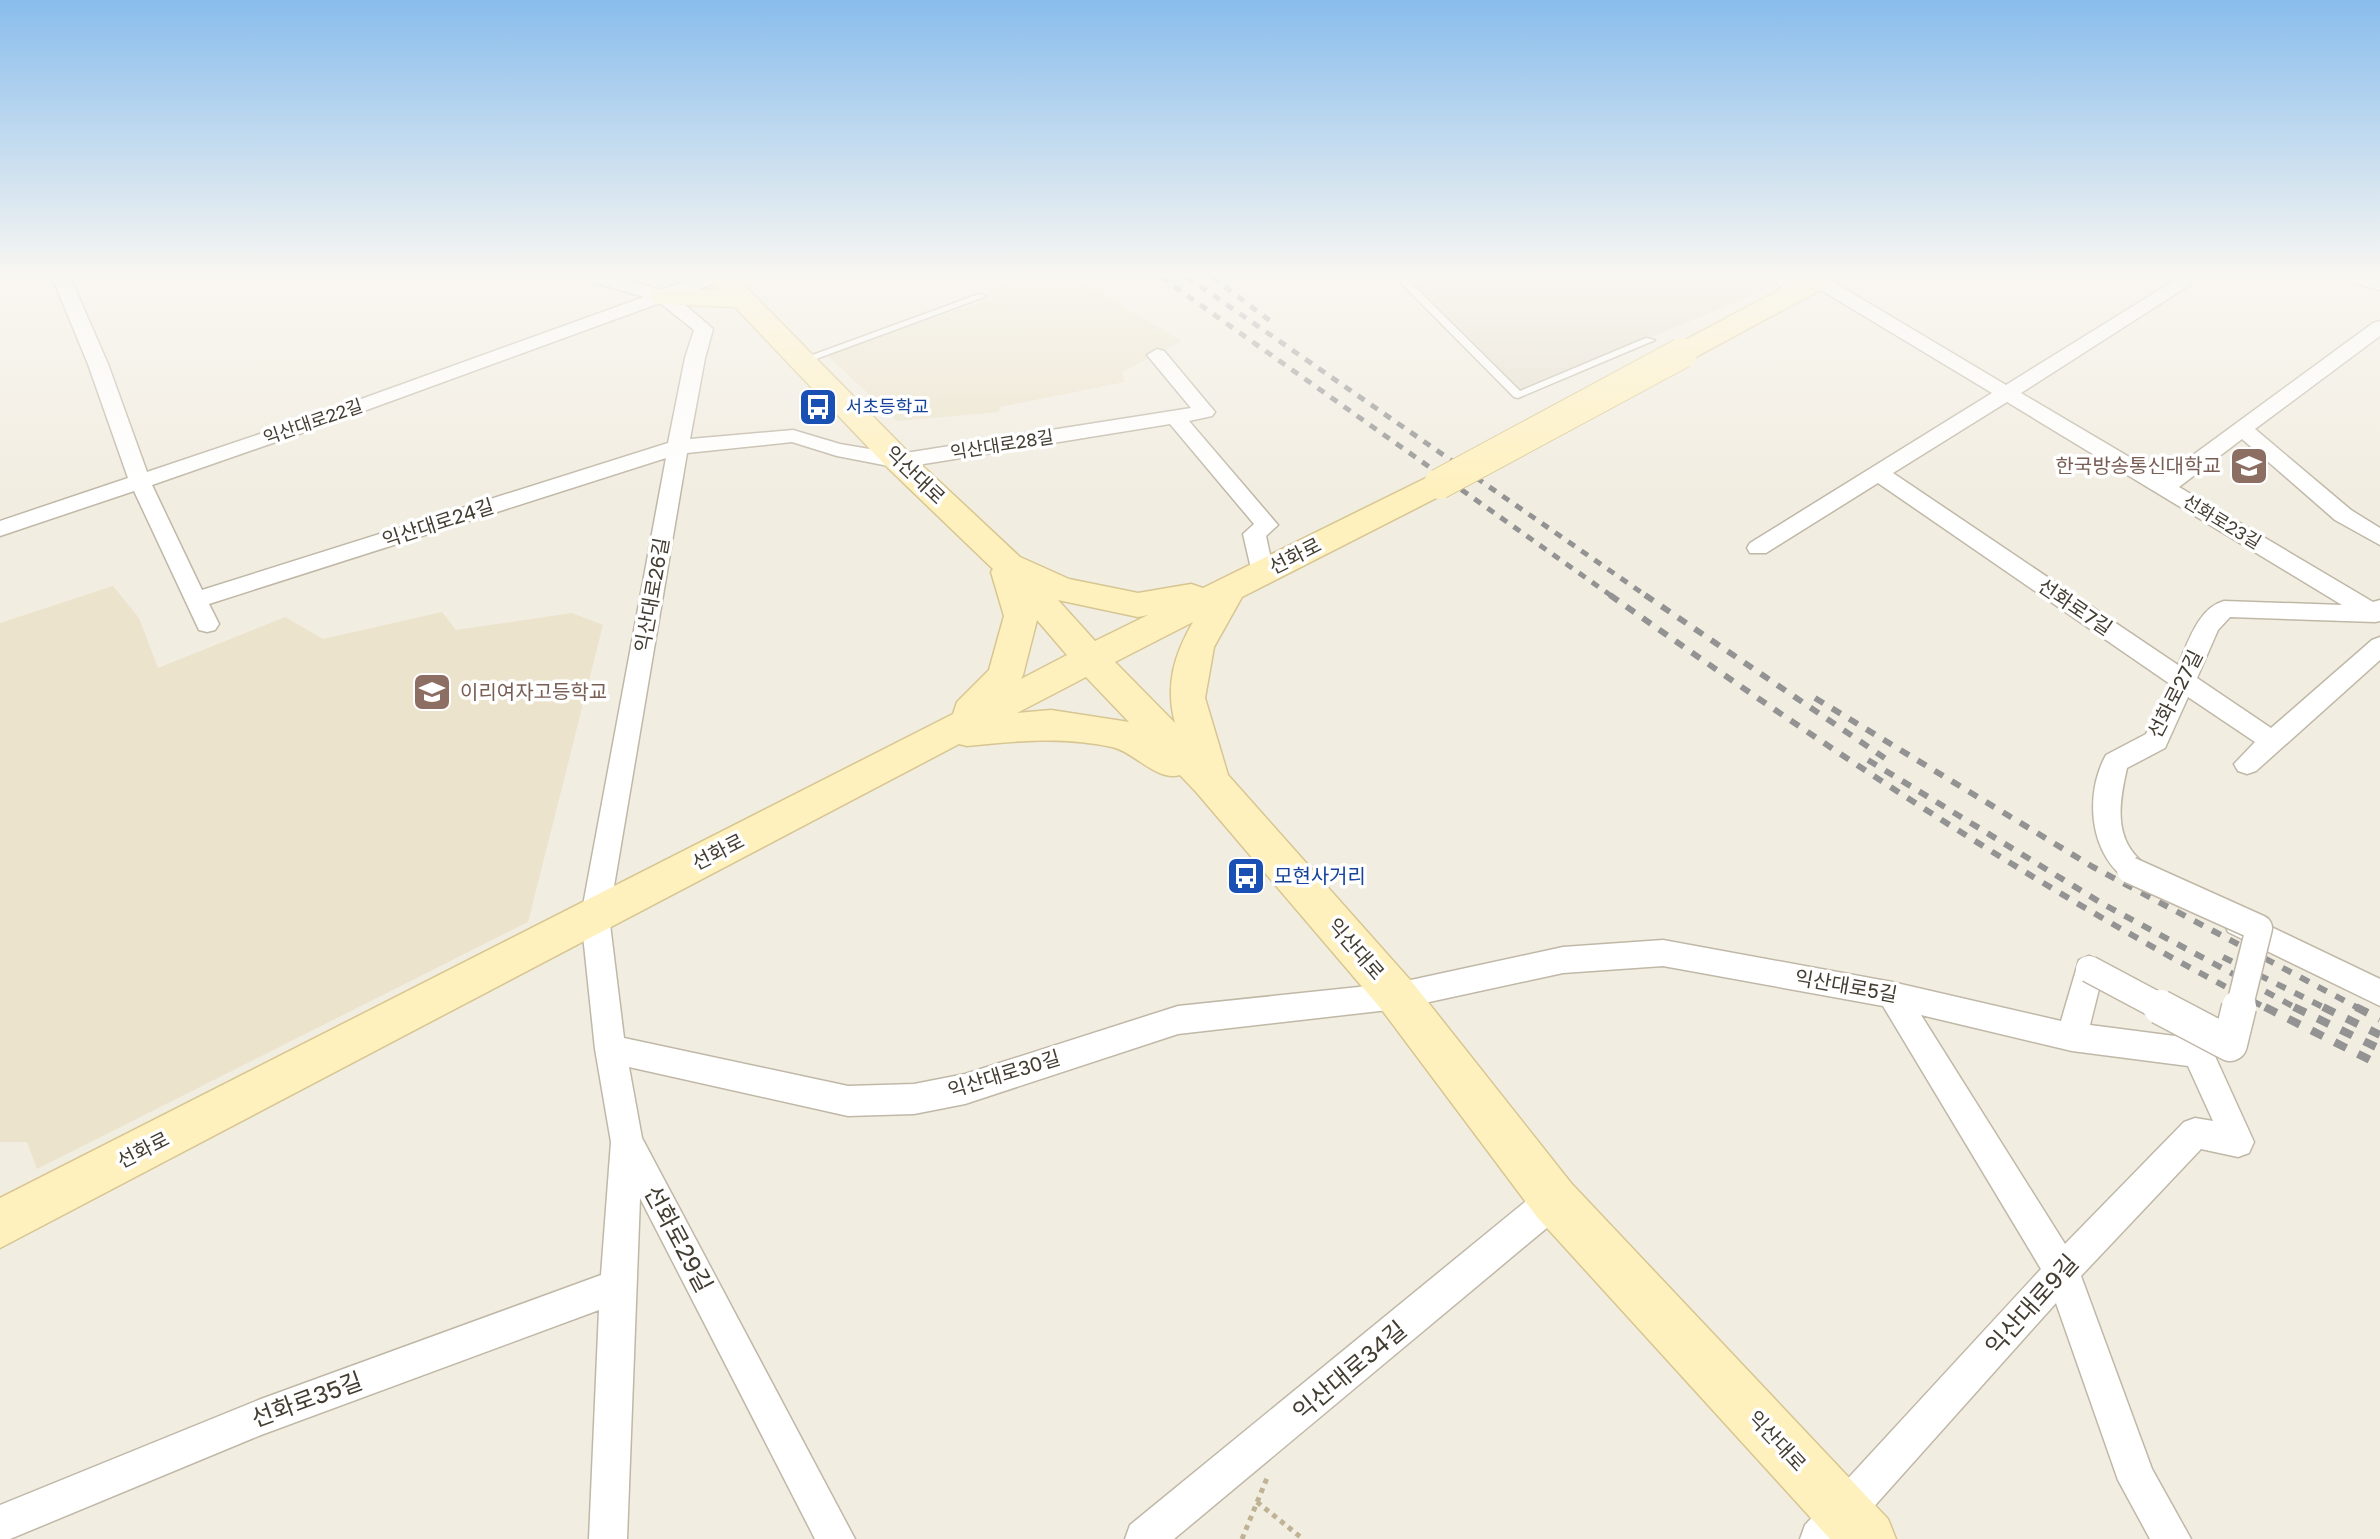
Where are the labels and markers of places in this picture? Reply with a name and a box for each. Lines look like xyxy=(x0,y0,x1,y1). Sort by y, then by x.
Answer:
bus stop icon: 서초등학교 xyxy=(797,386,839,428)
place label: 서초등학교 xyxy=(846,395,929,417)
school or university icon: 한국방송통신대학교 xyxy=(2228,445,2270,487)
place label: 한국방송통신대학교 xyxy=(2055,453,2221,477)
school or university icon: 이리여자고등학교 xyxy=(411,671,453,713)
place label: 이리여자고등학교 xyxy=(460,679,607,703)
bus stop icon: 모현사거리 xyxy=(1225,855,1267,897)
place label: 모현사거리 xyxy=(1274,863,1366,887)

